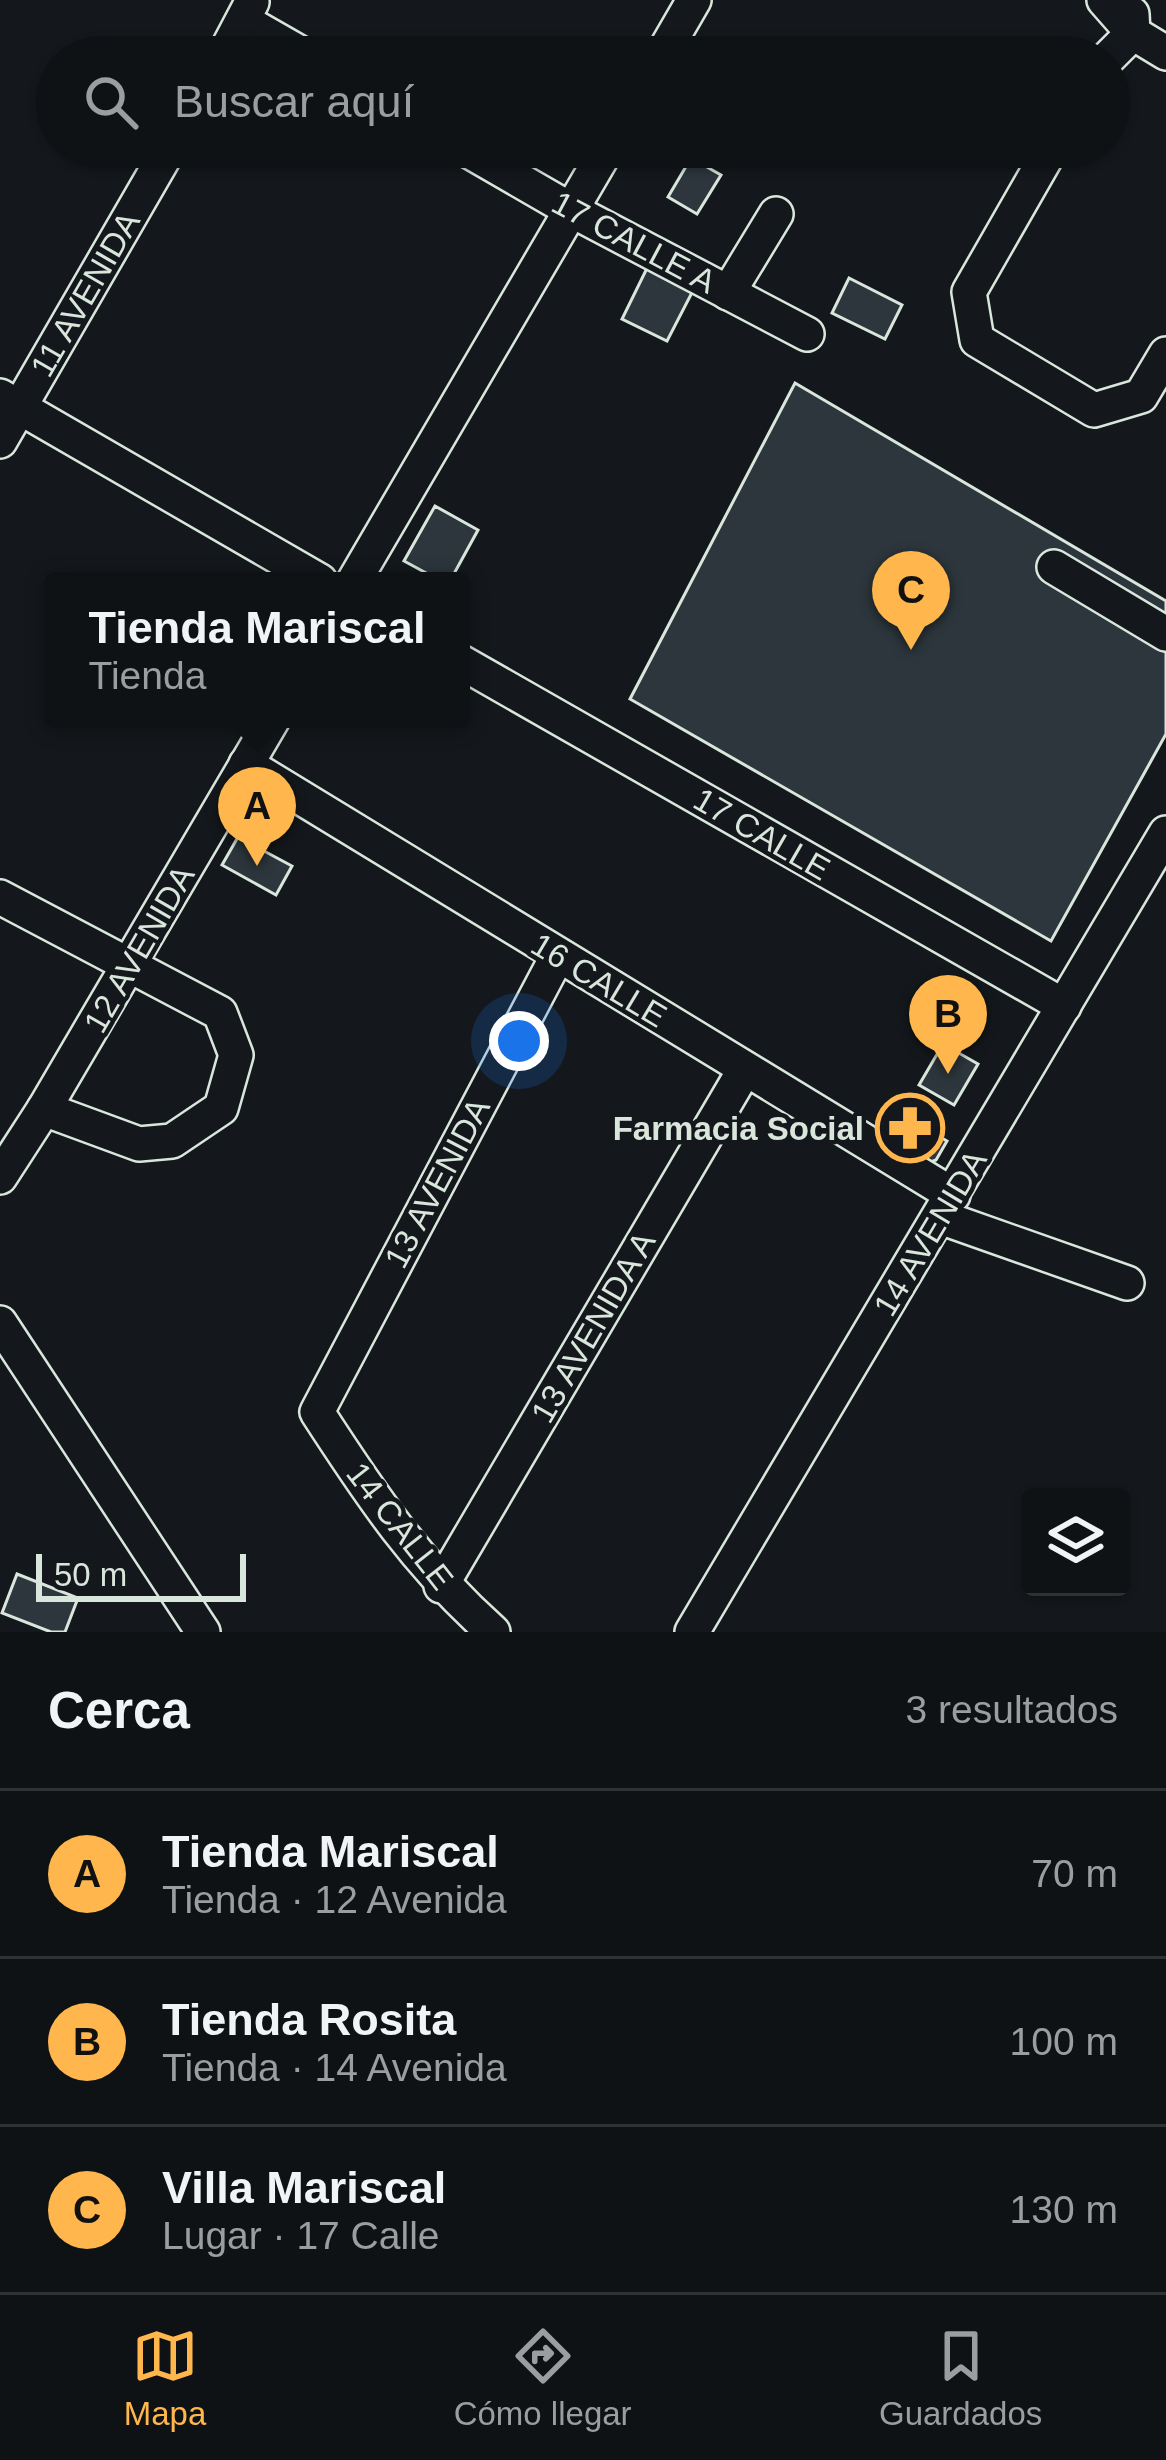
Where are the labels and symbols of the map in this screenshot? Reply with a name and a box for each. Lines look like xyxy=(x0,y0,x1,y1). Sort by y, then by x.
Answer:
street label: 17 CALLE A xyxy=(546,183,722,301)
street label: 11 AVENIDA xyxy=(23,205,147,383)
pin: C xyxy=(872,551,950,650)
pin: A xyxy=(218,767,296,866)
street label: 17 CALLE xyxy=(688,780,836,888)
street label: 12 AVENIDA xyxy=(76,859,202,1039)
street label: 16 CALLE xyxy=(525,925,673,1035)
pin: B xyxy=(909,975,987,1074)
your location xyxy=(489,1011,549,1071)
street label: 13 AVENIDA xyxy=(377,1092,497,1274)
pharmacy icon: Farmacia Social xyxy=(875,1093,945,1163)
place label: Farmacia Social xyxy=(613,1110,864,1147)
street label: 14 AVENIDA xyxy=(866,1144,994,1322)
street label: 13 AVENIDA A xyxy=(523,1225,663,1429)
street label: 14 CALLE xyxy=(339,1455,461,1597)
scale bar xyxy=(36,1548,246,1601)

